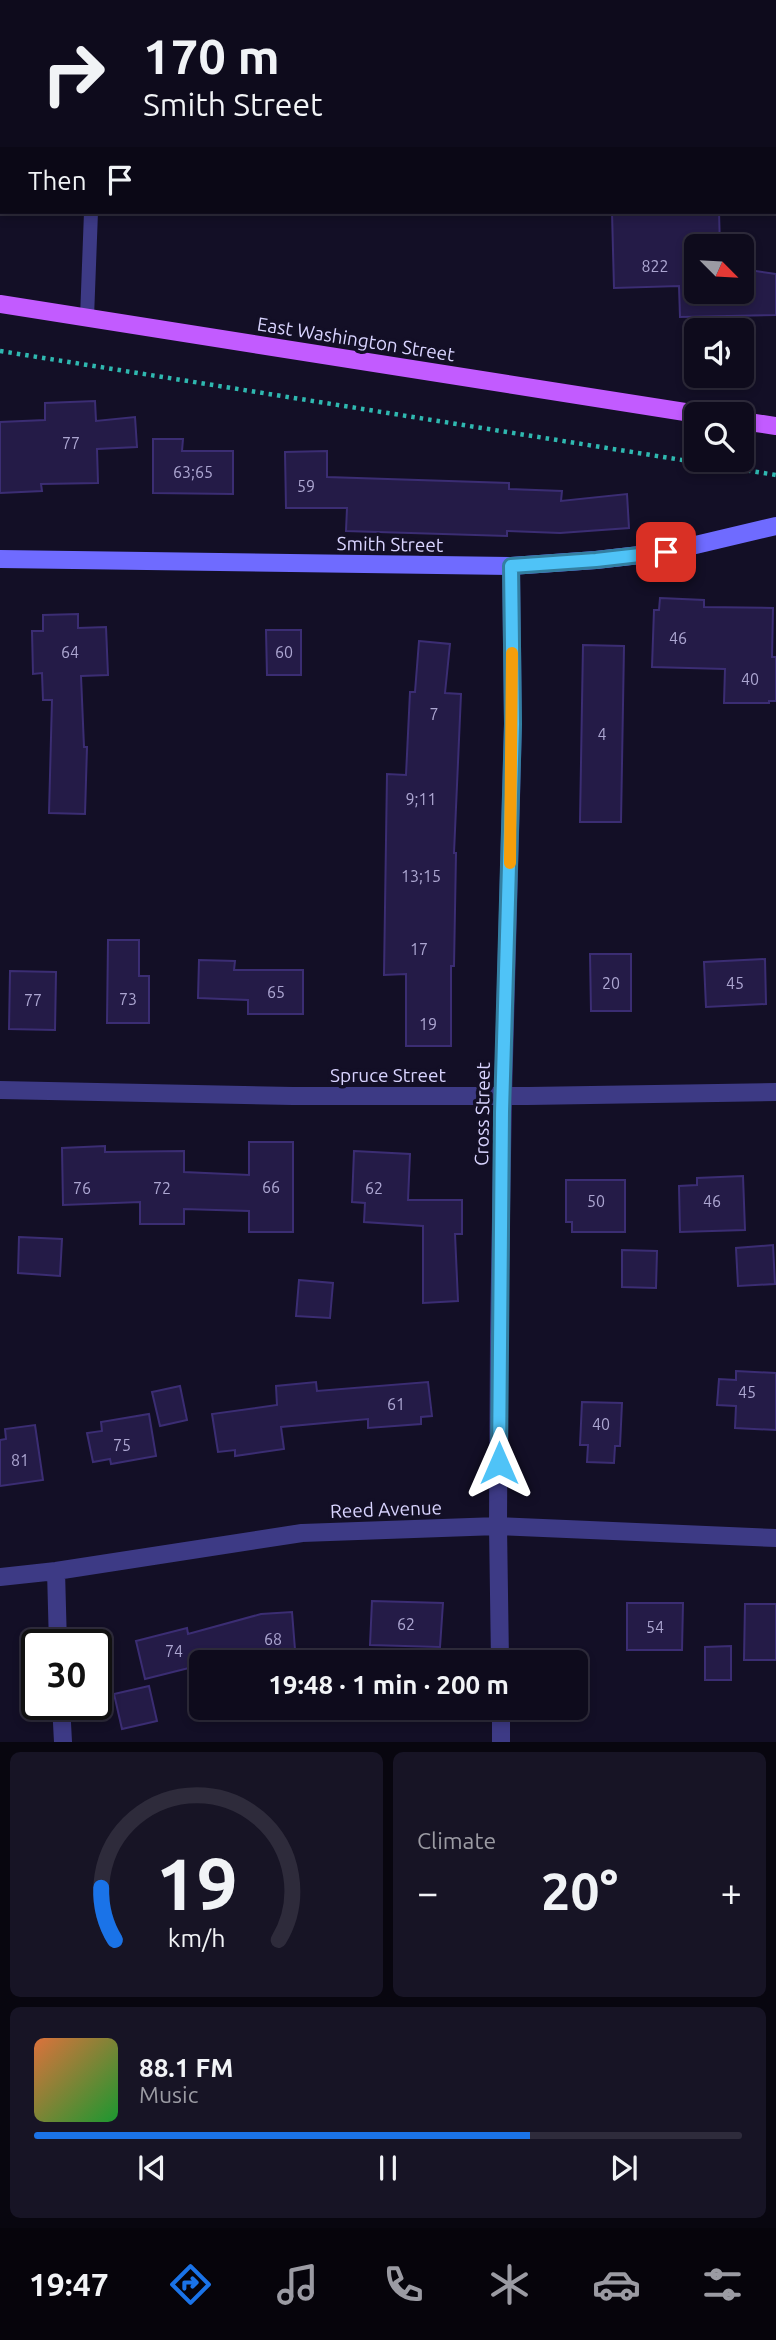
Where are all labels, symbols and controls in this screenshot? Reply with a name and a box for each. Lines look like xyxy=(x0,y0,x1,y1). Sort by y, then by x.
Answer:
icon: right xyxy=(28,28,119,119)
text: 170 m xyxy=(143,28,280,83)
text: Smith Street xyxy=(143,86,323,122)
icon: arrive xyxy=(101,161,139,199)
text: Then xyxy=(28,166,87,195)
north arrow xyxy=(684,234,754,304)
map controls xyxy=(684,234,754,472)
house number: 822 xyxy=(641,257,669,275)
street label: East Washington Street xyxy=(256,313,457,366)
button: sound xyxy=(684,318,754,388)
button: search xyxy=(684,402,754,472)
house number: 77 xyxy=(62,434,80,452)
house number: 63;65 xyxy=(173,463,213,481)
house number: 59 xyxy=(297,477,315,495)
pin xyxy=(636,522,696,582)
street label: Smith Street xyxy=(336,532,444,556)
icon: arrive xyxy=(647,533,685,571)
house number: 46 xyxy=(669,629,687,647)
house number: 64 xyxy=(61,643,79,661)
house number: 60 xyxy=(275,643,293,661)
house number: 40 xyxy=(741,670,759,688)
house number: 7 xyxy=(429,705,439,723)
house number: 4 xyxy=(597,725,607,743)
house number: 9;11 xyxy=(405,790,437,808)
house number: 13;15 xyxy=(401,867,441,885)
house number: 17 xyxy=(410,940,428,958)
house number: 20 xyxy=(602,974,620,992)
house number: 45 xyxy=(726,974,744,992)
house number: 65 xyxy=(267,983,285,1001)
house number: 73 xyxy=(119,990,137,1008)
house number: 77 xyxy=(24,991,42,1009)
house number: 19 xyxy=(419,1015,437,1033)
street label: Cross Street xyxy=(470,1061,494,1166)
street label: Spruce Street xyxy=(330,1064,446,1086)
house number: 66 xyxy=(262,1178,280,1196)
house number: 76 xyxy=(73,1179,91,1197)
house number: 72 xyxy=(153,1179,171,1197)
house number: 62 xyxy=(365,1179,383,1197)
house number: 50 xyxy=(587,1192,605,1210)
house number: 46 xyxy=(703,1192,721,1210)
house number: 45 xyxy=(738,1383,756,1401)
house number: 61 xyxy=(387,1395,405,1413)
house number: 40 xyxy=(592,1415,610,1433)
position arrow xyxy=(462,1426,536,1500)
house number: 75 xyxy=(113,1436,131,1454)
house number: 81 xyxy=(11,1451,29,1469)
street label: Reed Avenue xyxy=(330,1496,442,1522)
house number: 62 xyxy=(397,1615,415,1633)
house number: 54 xyxy=(646,1618,664,1636)
speed limit sign: 30 xyxy=(21,1629,112,1720)
house number: 68 xyxy=(264,1630,282,1648)
house number: 74 xyxy=(165,1642,183,1660)
text: 19:48 · 1 min · 200 m xyxy=(268,1670,509,1699)
text: Climate xyxy=(417,1828,496,1853)
text: 19 xyxy=(155,1843,238,1925)
text: 20° xyxy=(541,1862,618,1920)
text: − xyxy=(417,1871,438,1913)
text: + xyxy=(721,1871,742,1913)
text: km/h xyxy=(168,1924,225,1952)
text: 88.1 FM xyxy=(139,2053,233,2082)
text: Music xyxy=(139,2082,198,2107)
icon: previous xyxy=(133,2149,171,2187)
icon: pause xyxy=(369,2149,407,2187)
icon: next xyxy=(605,2149,643,2187)
icon: directions xyxy=(166,2260,215,2309)
icon: music xyxy=(273,2260,322,2309)
icon: phone xyxy=(379,2260,428,2309)
icon: climate xyxy=(485,2260,534,2309)
icon: car xyxy=(592,2260,641,2309)
icon: filters xyxy=(698,2260,747,2309)
text: 19:47 xyxy=(29,2266,109,2302)

